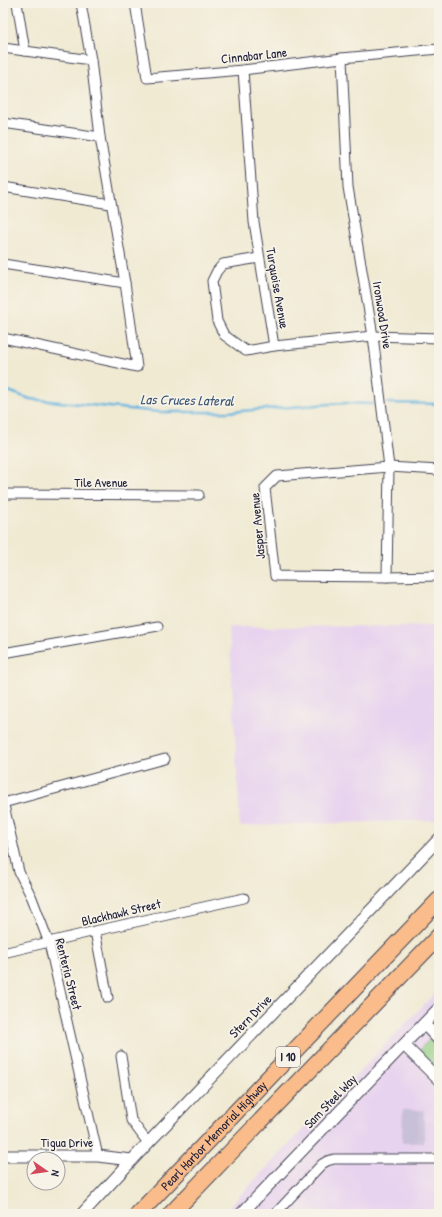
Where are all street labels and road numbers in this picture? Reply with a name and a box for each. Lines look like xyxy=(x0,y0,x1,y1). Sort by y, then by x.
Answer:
street label: Cinnabar Lane xyxy=(220,43,288,67)
street label: Turquoise Avenue xyxy=(262,246,294,330)
street label: Ironwood Drive xyxy=(369,280,397,350)
street label: Tile Avenue xyxy=(74,473,128,491)
street label: Jasper Avenue xyxy=(245,492,269,560)
street label: Blackhawk Street xyxy=(80,894,163,930)
street label: Renteria Street xyxy=(51,936,87,1012)
street label: Stern Drive xyxy=(225,990,275,1042)
road number: I 10 xyxy=(276,1047,300,1067)
street label: Sam Steel Way xyxy=(300,1070,361,1132)
street label: Pearl Harbor Memorial Highway xyxy=(156,1076,271,1194)
street label: Tigua Drive xyxy=(41,1133,93,1151)

